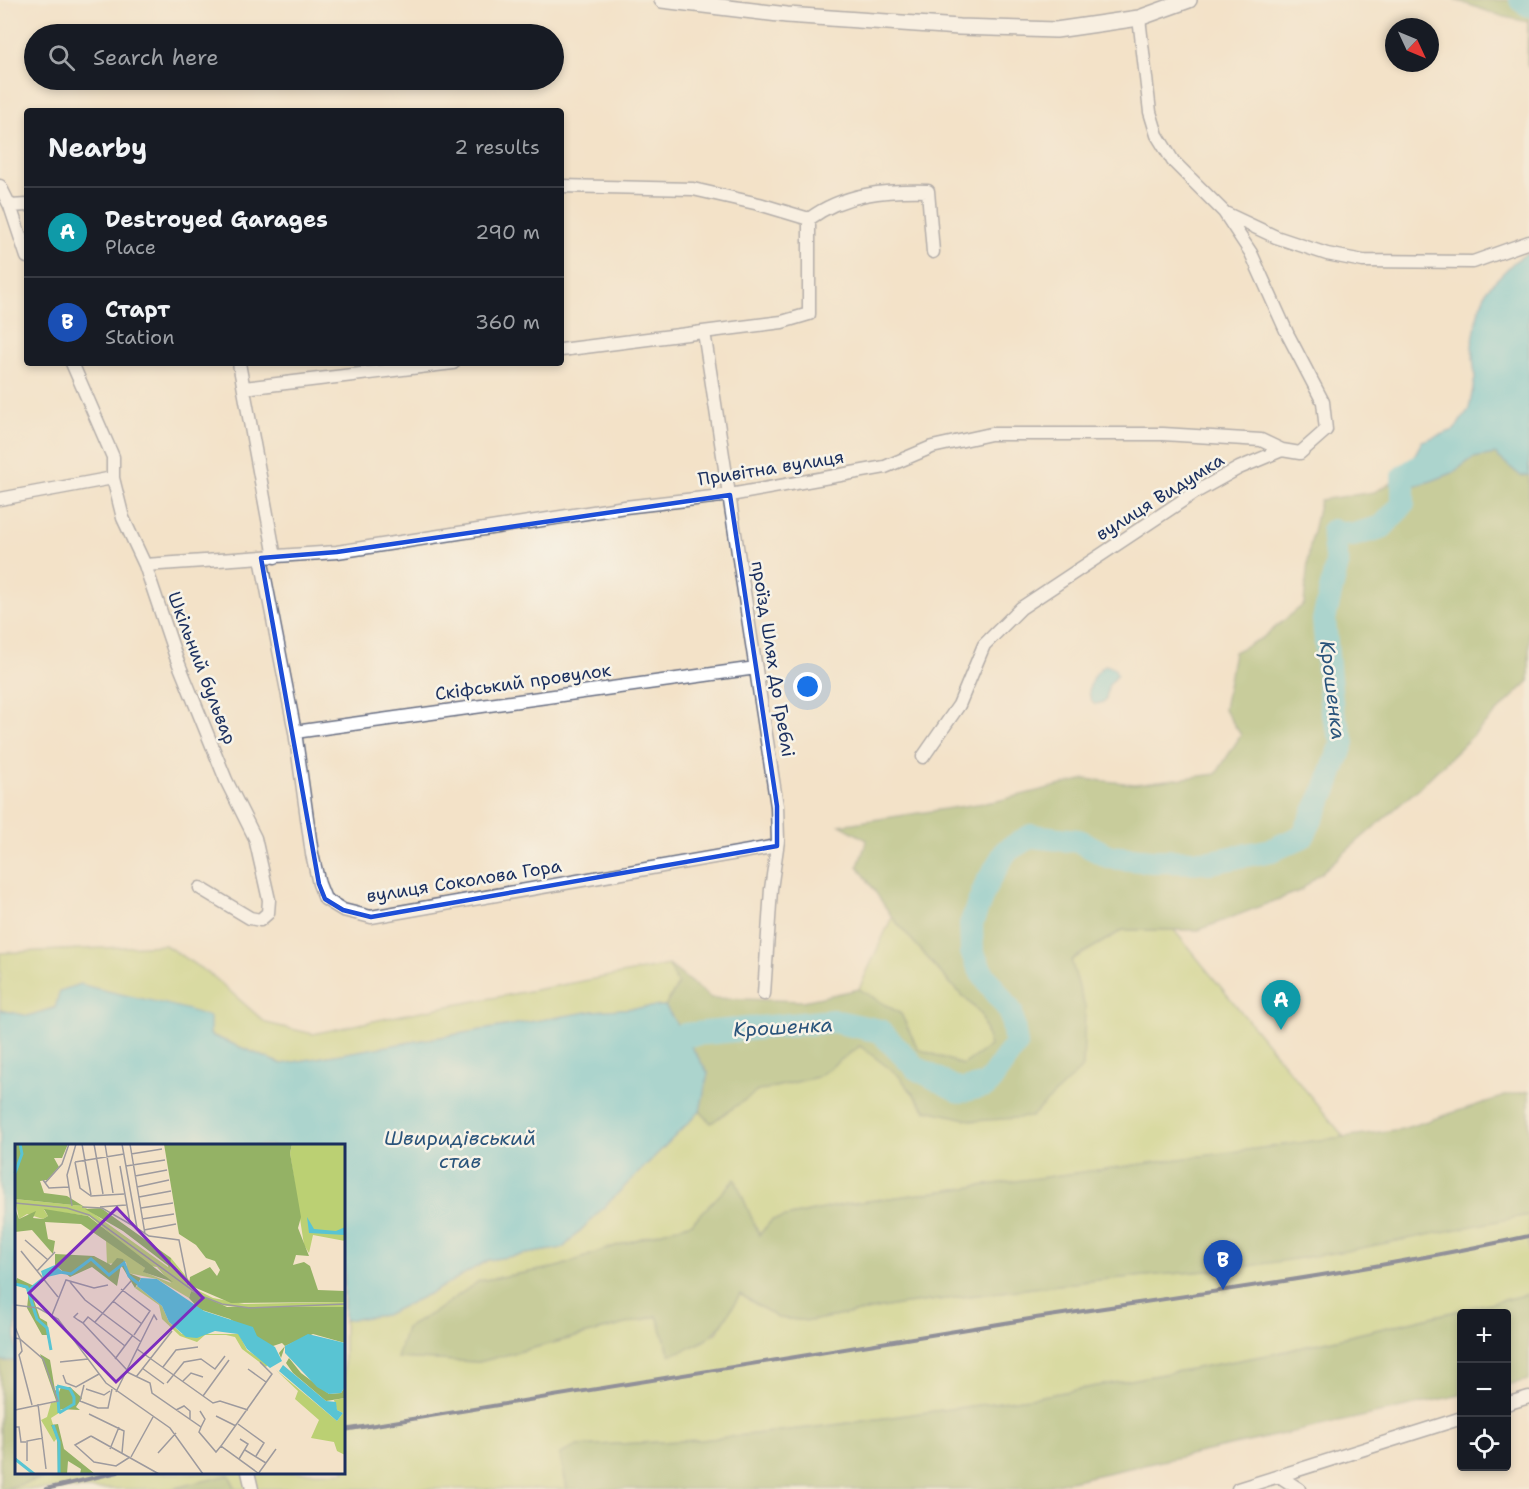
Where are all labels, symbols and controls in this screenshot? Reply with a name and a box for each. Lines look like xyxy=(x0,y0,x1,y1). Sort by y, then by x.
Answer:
north arrow xyxy=(1385,18,1439,72)
search box xyxy=(24,24,564,90)
icon: search xyxy=(45,41,78,74)
text: Search here xyxy=(93,43,219,72)
text: Nearby xyxy=(48,130,147,165)
text: 2 results xyxy=(454,134,540,160)
text: Destroyed Garages xyxy=(105,205,328,234)
text: A xyxy=(60,219,75,245)
text: 290 m xyxy=(475,219,540,245)
text: Place xyxy=(105,234,156,260)
text: Старт xyxy=(105,295,170,324)
text: B xyxy=(61,309,74,335)
text: 360 m xyxy=(475,309,540,335)
text: Station xyxy=(105,324,174,350)
street label: Привітна вулиця xyxy=(696,445,846,491)
street label: вулиця Видумка xyxy=(1091,448,1229,546)
street label: проїзд Шлях До Греблі xyxy=(746,559,800,759)
street label: Шкільний бульвар xyxy=(162,588,242,748)
water label: Крошенка xyxy=(1314,639,1352,741)
street label: Скіфський провулок xyxy=(433,658,613,706)
your location xyxy=(793,672,822,701)
street label: вулиця Соколова Гора xyxy=(365,854,563,908)
pin: A xyxy=(1262,980,1300,1030)
water label: Крошенка xyxy=(733,1011,833,1043)
water label: Швиридівський став xyxy=(384,1125,536,1174)
inset map xyxy=(15,1144,345,1474)
pin: B xyxy=(1204,1240,1242,1290)
map controls xyxy=(1457,1309,1511,1471)
button: + xyxy=(1457,1309,1511,1363)
button: − xyxy=(1457,1363,1511,1417)
button: locate xyxy=(1457,1417,1511,1471)

